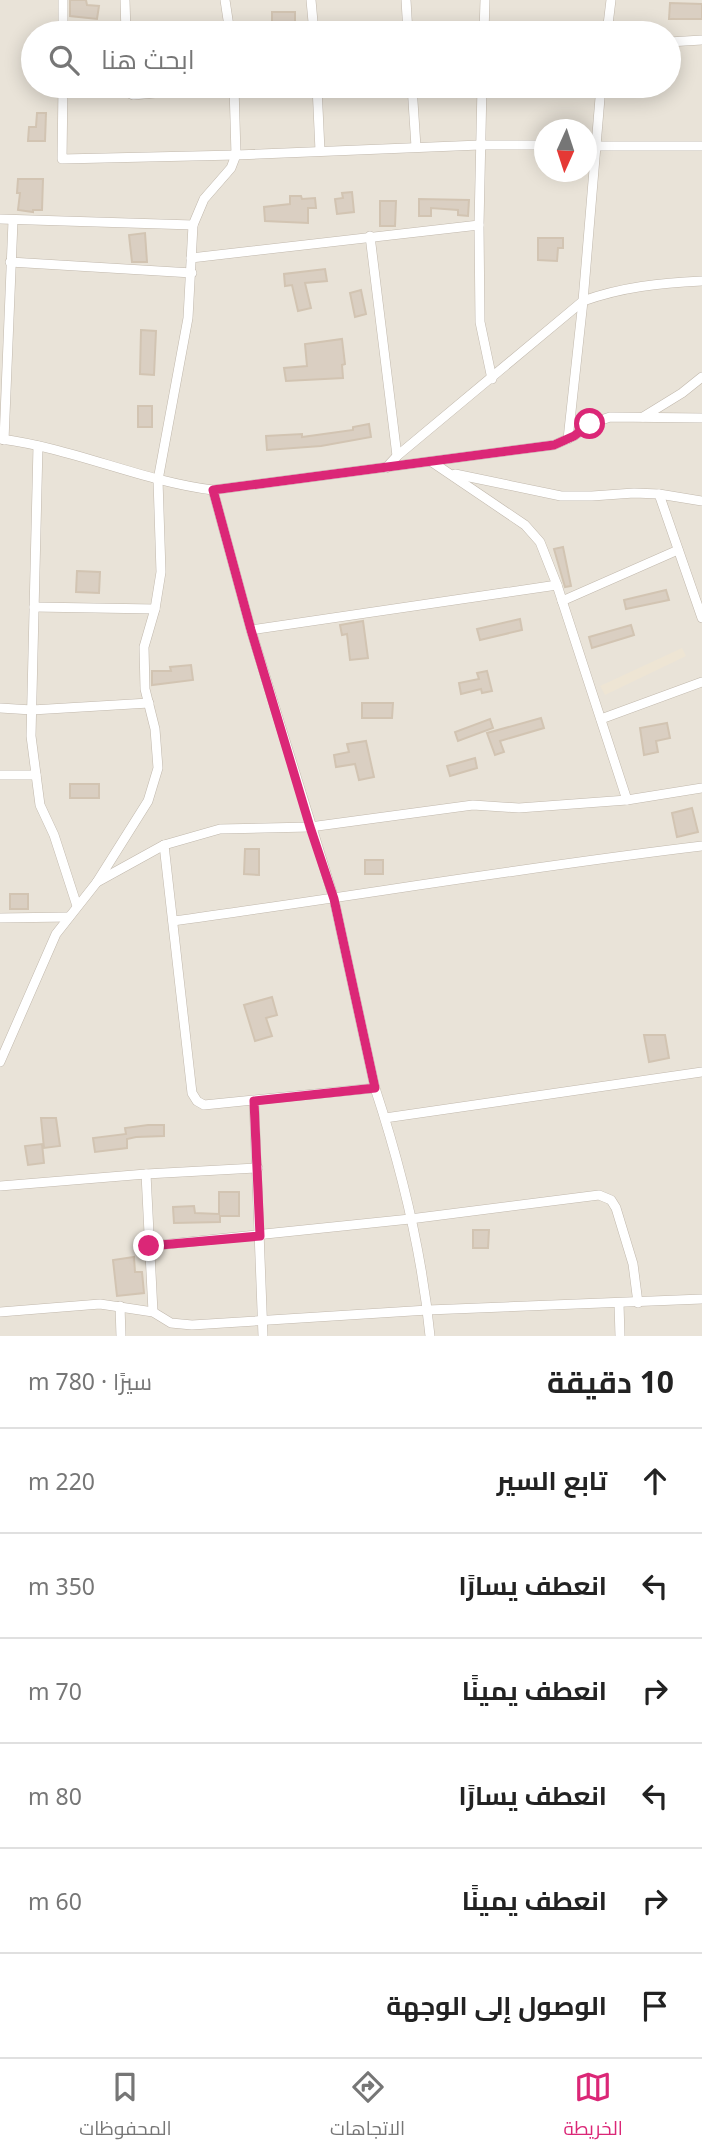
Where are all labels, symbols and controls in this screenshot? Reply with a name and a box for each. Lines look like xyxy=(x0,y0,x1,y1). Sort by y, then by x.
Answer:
search box xyxy=(21,21,681,98)
icon: search xyxy=(45,41,83,79)
text: ابحث هنا xyxy=(101,41,195,77)
north arrow xyxy=(534,119,597,182)
route start xyxy=(574,408,605,439)
route end xyxy=(133,1230,164,1261)
text: 10 دقيقة xyxy=(547,1361,674,1402)
text: سيرًا · 780 m xyxy=(28,1365,152,1397)
text: تابع السير xyxy=(497,1462,607,1498)
icon: ahead xyxy=(636,1462,674,1500)
text: 220 m xyxy=(28,1465,95,1497)
text: انعطف يسارًا xyxy=(458,1567,607,1603)
icon: left xyxy=(636,1567,674,1605)
text: 350 m xyxy=(28,1570,95,1602)
text: انعطف يمينًا xyxy=(462,1672,607,1708)
icon: right xyxy=(636,1672,674,1710)
text: 70 m xyxy=(28,1675,82,1707)
text: انعطف يسارًا xyxy=(458,1777,607,1813)
icon: left xyxy=(636,1777,674,1815)
text: 80 m xyxy=(28,1780,82,1812)
text: انعطف يمينًا xyxy=(462,1882,607,1918)
icon: right xyxy=(636,1882,674,1920)
text: 60 m xyxy=(28,1885,82,1917)
text: الوصول إلى الوجهة xyxy=(386,1987,607,2023)
icon: arrive xyxy=(636,1987,674,2025)
tab: المحفوظات xyxy=(79,2068,172,2146)
tab: الاتجاهات xyxy=(330,2068,405,2146)
tab: الخريطة xyxy=(564,2068,623,2146)

